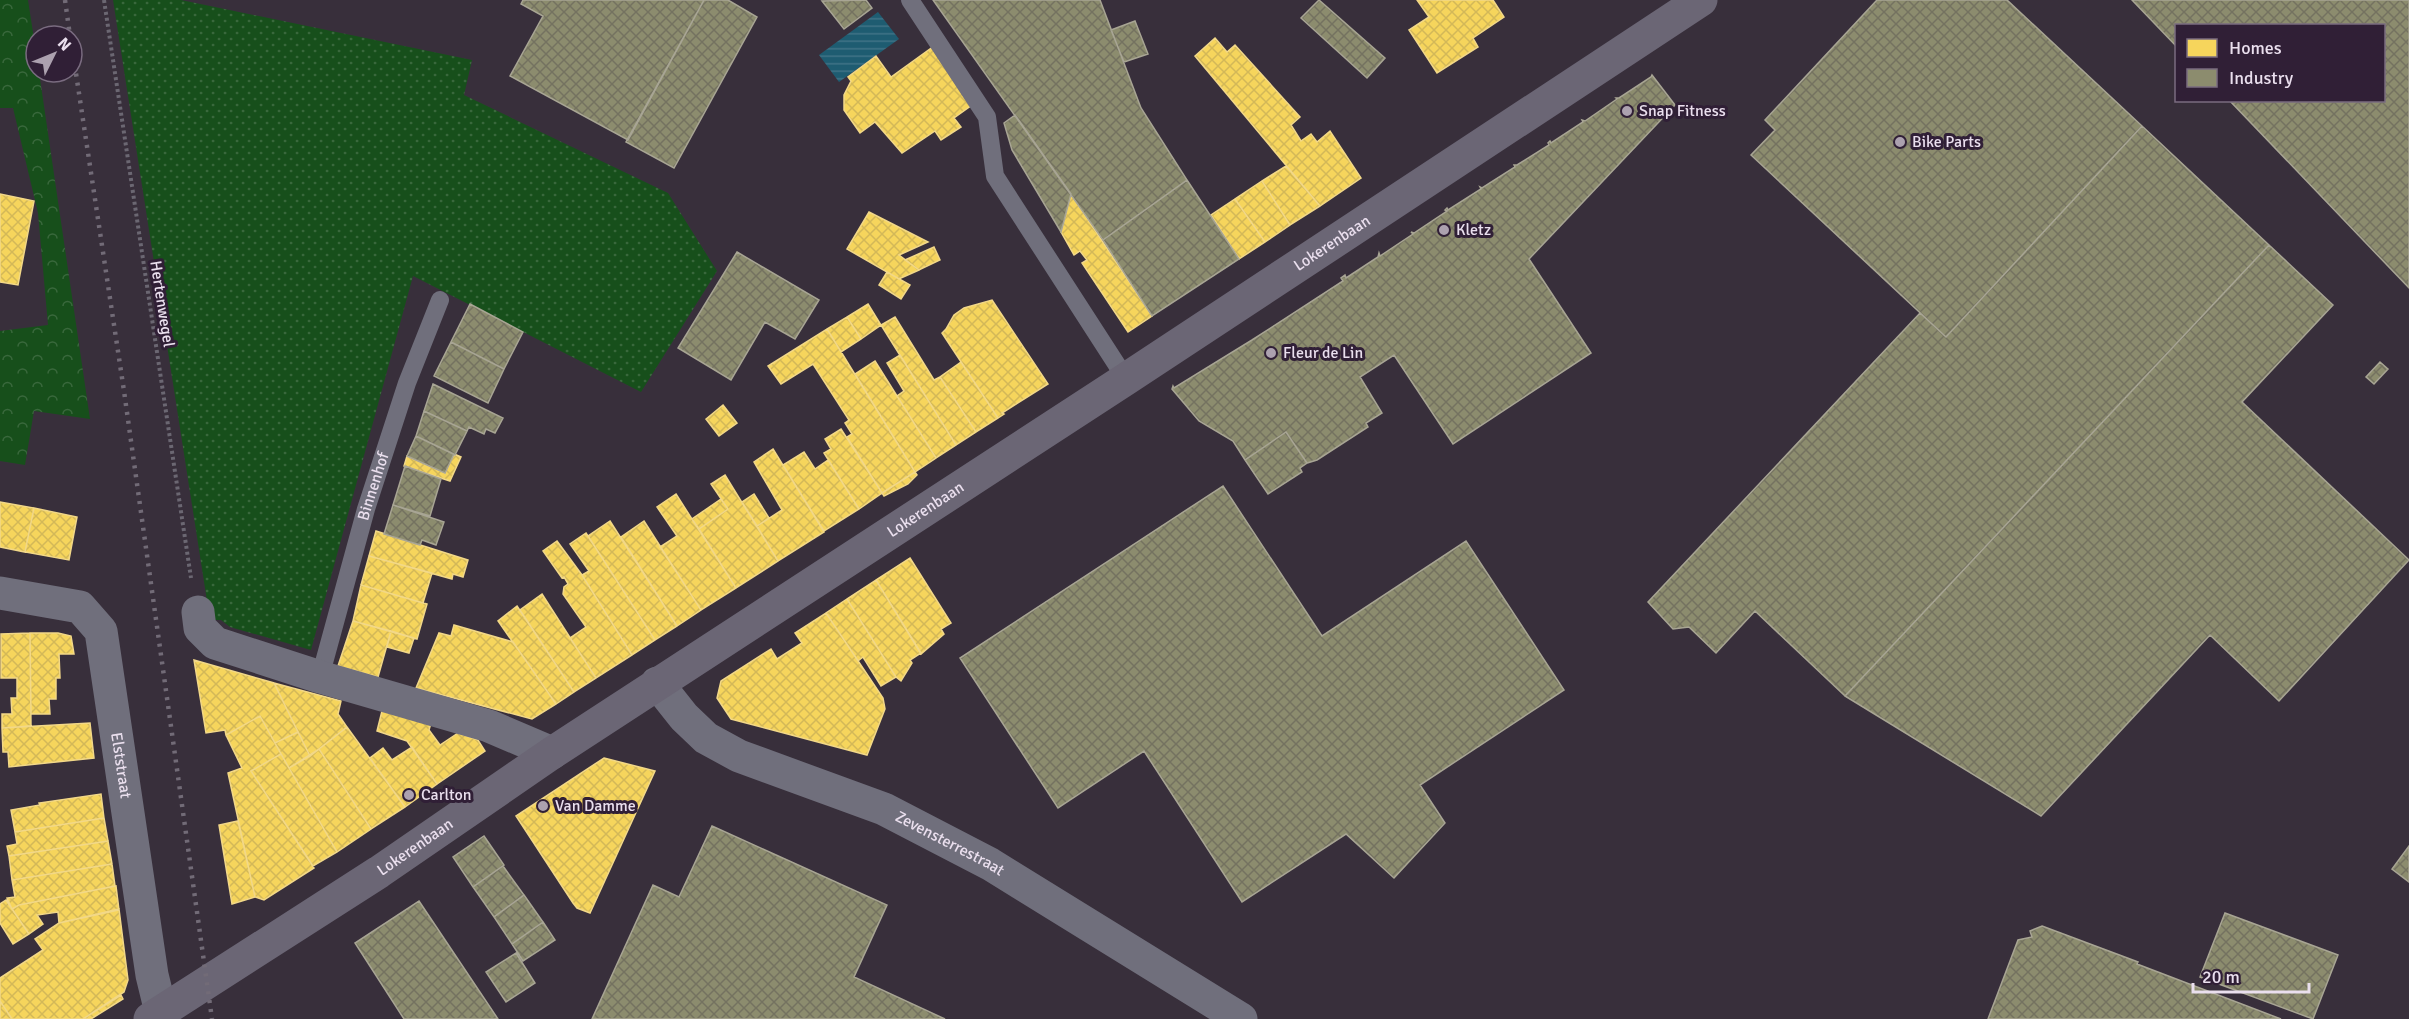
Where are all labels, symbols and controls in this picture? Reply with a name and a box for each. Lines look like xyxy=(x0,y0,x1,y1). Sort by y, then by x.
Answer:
north arrow xyxy=(24,24,84,84)
legend xyxy=(2175,24,2385,102)
text: N xyxy=(53,34,75,55)
text: Homes xyxy=(2229,37,2282,59)
text: Industry xyxy=(2229,67,2294,89)
place label: Snap Fitness xyxy=(1639,101,1726,121)
marker: Snap Fitness xyxy=(1620,104,1634,118)
place label: Bike Parts xyxy=(1912,132,1981,152)
marker: Bike Parts xyxy=(1893,135,1907,149)
street label: Lokerenbaan xyxy=(1290,211,1374,276)
place label: Kletz xyxy=(1456,220,1491,240)
marker: Kletz xyxy=(1437,223,1451,237)
street label: Hertenwegel xyxy=(145,259,179,349)
place label: Fleur de Lin xyxy=(1283,343,1363,363)
marker: Fleur de Lin xyxy=(1264,346,1278,360)
street label: Binnenhof xyxy=(353,449,394,523)
street label: Lokerenbaan xyxy=(883,477,968,542)
street label: Elststraat xyxy=(106,731,136,800)
place label: Carlton xyxy=(421,785,472,805)
marker: Carlton xyxy=(402,788,416,802)
place label: Van Damme xyxy=(555,796,636,816)
marker: Van Damme xyxy=(536,799,550,813)
street label: Zevensterrestraat xyxy=(892,807,1008,881)
street label: Lokerenbaan xyxy=(373,814,457,880)
scale bar xyxy=(2193,956,2308,994)
text: 20 m xyxy=(2202,966,2240,988)

